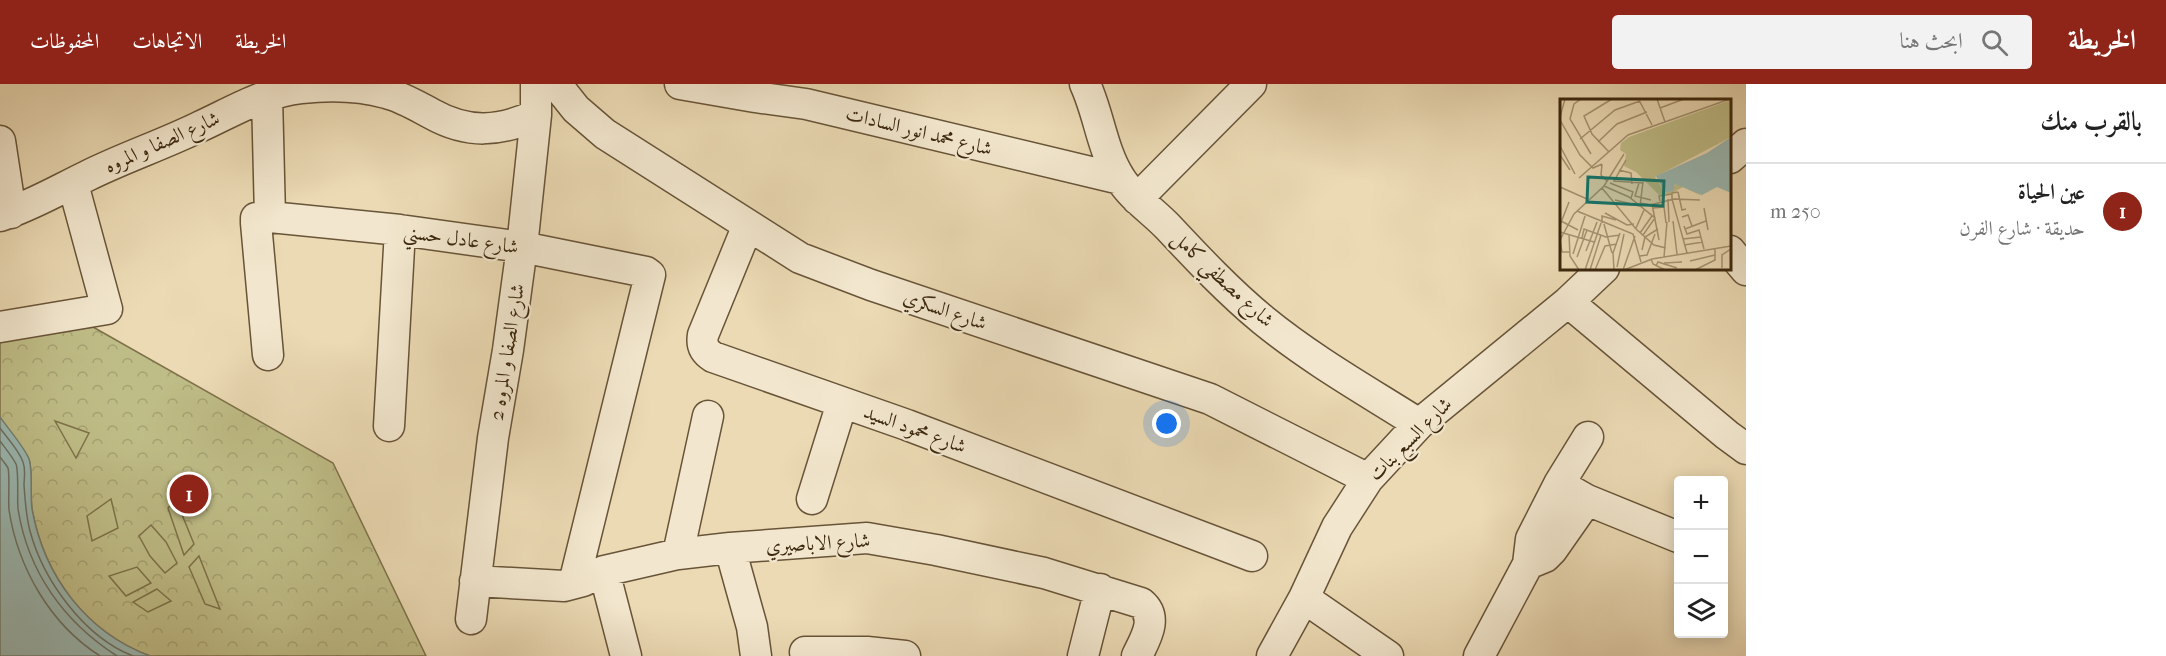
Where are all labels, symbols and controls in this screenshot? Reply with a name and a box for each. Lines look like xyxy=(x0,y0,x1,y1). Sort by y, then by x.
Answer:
search box xyxy=(1612,15,2032,69)
text: الخريطة xyxy=(2068,23,2136,56)
icon: search xyxy=(1978,26,2011,59)
text: ابحث هنا xyxy=(1899,28,1963,54)
text: المحفوظات xyxy=(30,29,99,53)
text: الاتجاهات xyxy=(132,29,202,53)
text: الخريطة xyxy=(235,29,286,53)
inset map xyxy=(1560,99,1731,270)
street label: شارع محمد انور السادات xyxy=(842,102,995,166)
street label: شارع الصفا و المروه xyxy=(101,106,226,183)
text: بالقرب منك xyxy=(2040,106,2142,137)
text: عين الحياة xyxy=(2018,179,2085,205)
text: 250 m xyxy=(1770,200,1821,223)
text: 1 xyxy=(2119,200,2126,223)
text: حديقة · شارع الفرن xyxy=(1959,217,2085,240)
street label: شارع عادل حسني xyxy=(401,220,520,265)
street label: شارع مصطفي كامل xyxy=(1162,226,1279,338)
street label: شارع الصفا و المروه 2 xyxy=(485,282,535,423)
street label: شارع السكري xyxy=(898,285,990,341)
street label: شارع السبع بنات xyxy=(1363,392,1461,490)
street label: شارع محمود السيد xyxy=(859,400,969,464)
your location xyxy=(1152,409,1181,438)
pin: 1 xyxy=(170,472,208,516)
map controls xyxy=(1674,476,1728,638)
button: + xyxy=(1674,476,1728,530)
street label: شارع الاباصيري xyxy=(765,529,871,563)
button: − xyxy=(1674,530,1728,584)
button: layers xyxy=(1674,584,1728,638)

